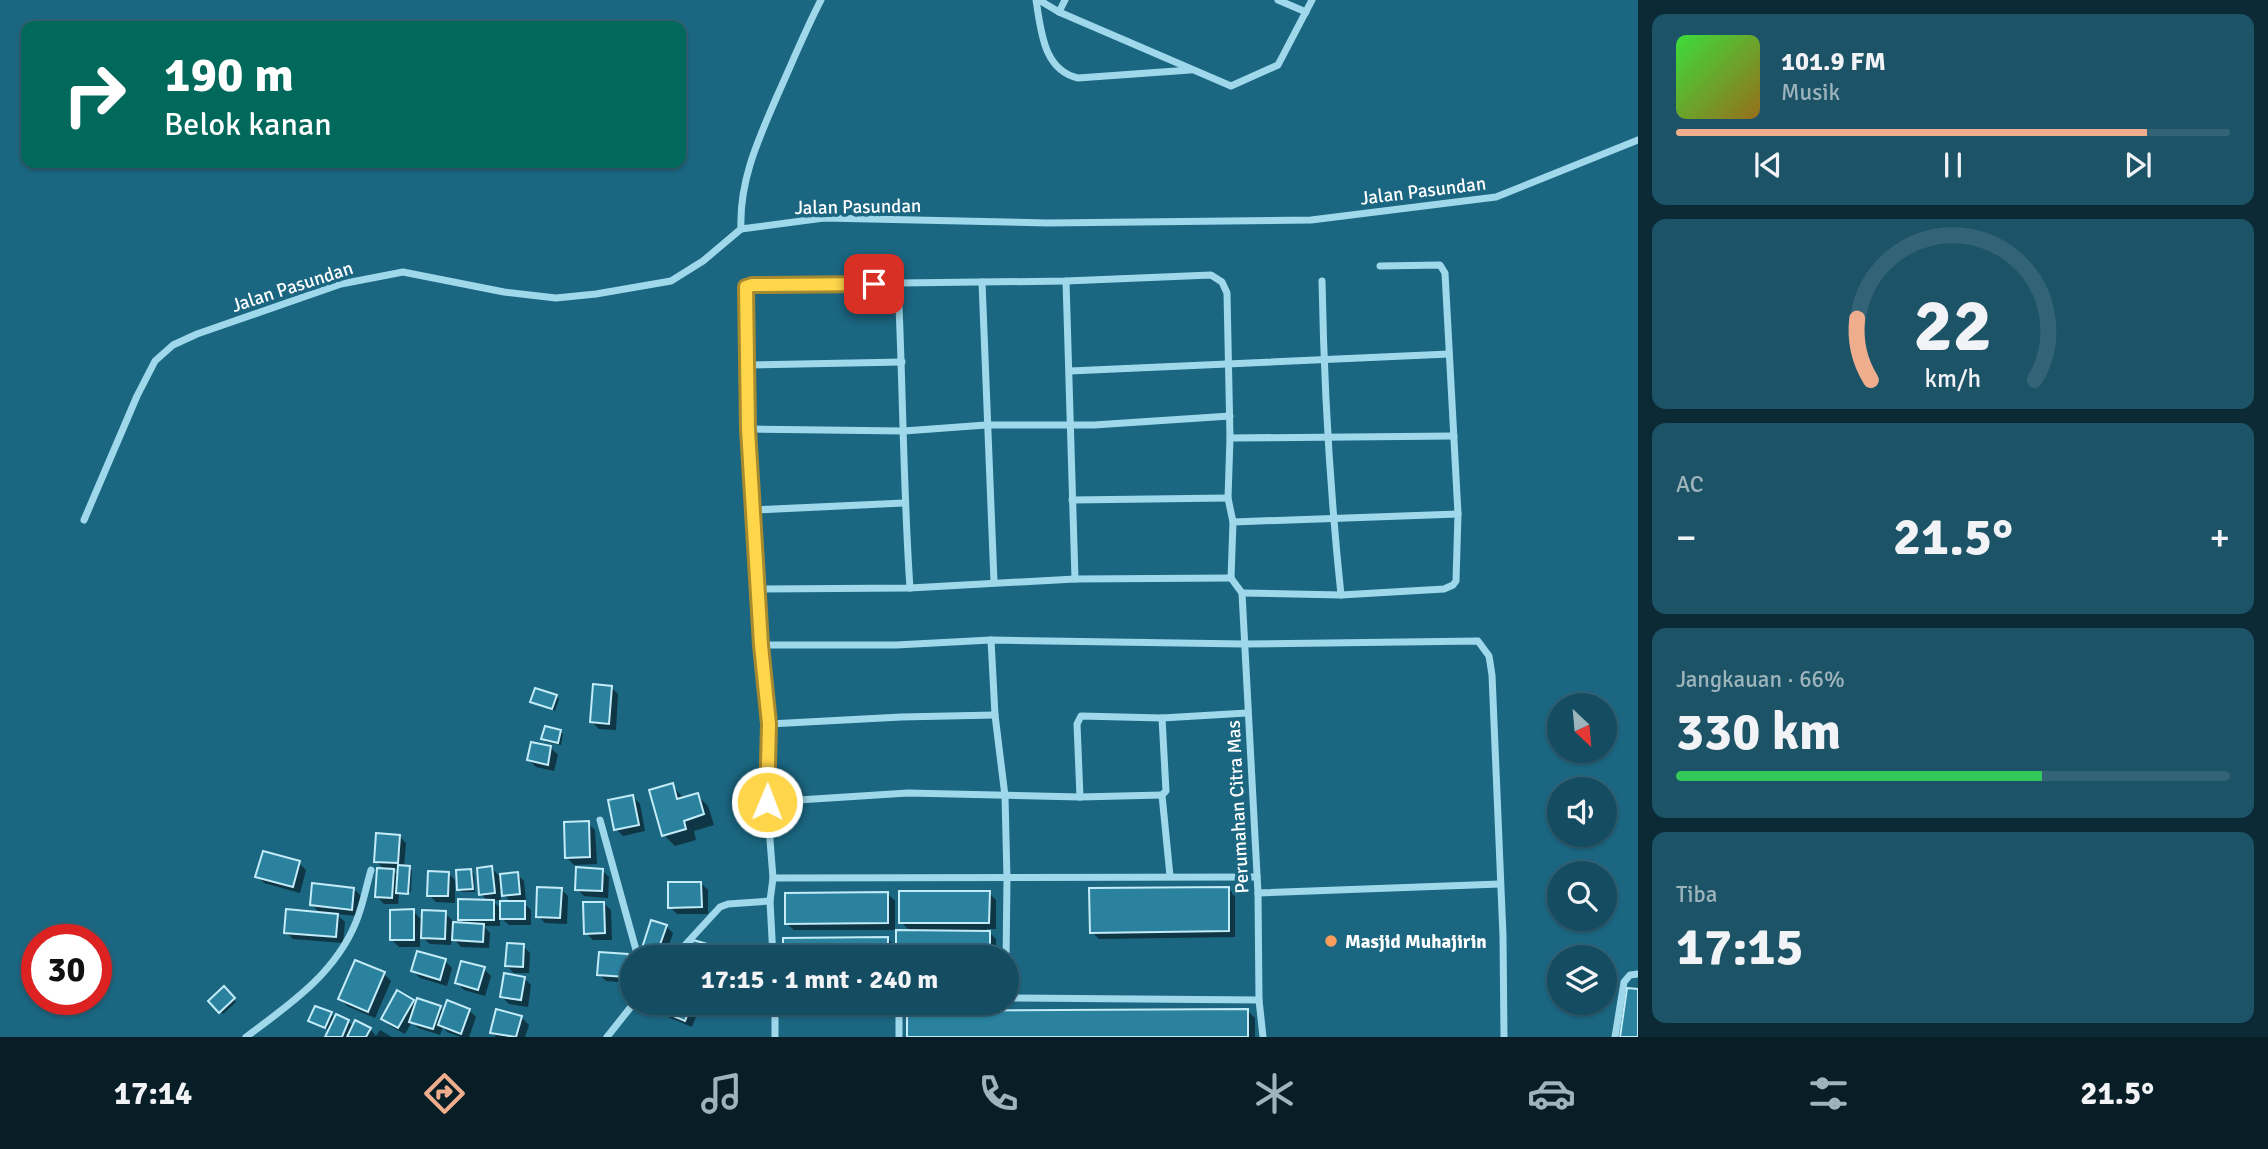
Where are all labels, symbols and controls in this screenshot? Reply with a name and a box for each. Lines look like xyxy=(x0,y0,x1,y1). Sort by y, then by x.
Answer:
text: 190 m xyxy=(164,45,294,105)
text: 101.9 FM xyxy=(1781,46,1886,78)
icon: right xyxy=(49,49,140,140)
text: Musik xyxy=(1781,78,1840,107)
text: Belok kanan xyxy=(164,105,332,144)
icon: previous xyxy=(1749,146,1787,184)
icon: pause xyxy=(1934,146,1972,184)
icon: next xyxy=(2119,146,2157,184)
street label: Jalan Pasundan xyxy=(1359,171,1487,211)
street label: Jalan Pasundan xyxy=(795,194,922,220)
pin xyxy=(844,254,904,314)
street label: Jalan Pasundan xyxy=(228,256,356,318)
icon: arrive xyxy=(855,265,893,303)
text: 22 xyxy=(1914,282,1992,371)
text: km/h xyxy=(1925,363,1981,394)
text: AC xyxy=(1676,470,1704,499)
text: 21.5° xyxy=(1893,505,2013,569)
text: − xyxy=(1676,514,1697,561)
text: + xyxy=(2209,514,2230,561)
text: Jangkauan · 66% xyxy=(1676,665,1845,694)
north arrow xyxy=(1547,693,1617,763)
map controls xyxy=(1547,693,1617,1015)
text: 330 km xyxy=(1676,700,1841,764)
street label: Perumahan Citra Mas xyxy=(1221,720,1255,894)
position arrow xyxy=(730,765,804,839)
button: sound xyxy=(1547,777,1617,847)
button: search xyxy=(1547,861,1617,931)
text: Tiba xyxy=(1676,880,1717,909)
text: 17:15 xyxy=(1676,915,1804,979)
speed limit sign: 30 xyxy=(21,924,112,1015)
place label: Masjid Muhajirin xyxy=(1345,930,1487,954)
marker: Masjid Muhajirin xyxy=(1323,933,1339,949)
button: layers xyxy=(1547,945,1617,1015)
text: 17:15 · 1 mnt · 240 m xyxy=(701,964,938,996)
icon: directions xyxy=(420,1069,469,1118)
icon: music xyxy=(697,1069,746,1118)
icon: phone xyxy=(974,1069,1023,1118)
icon: climate xyxy=(1250,1069,1299,1118)
icon: car xyxy=(1527,1069,1576,1118)
icon: filters xyxy=(1804,1069,1853,1118)
text: 17:14 xyxy=(114,1074,192,1113)
text: 21.5° xyxy=(2080,1074,2154,1113)

